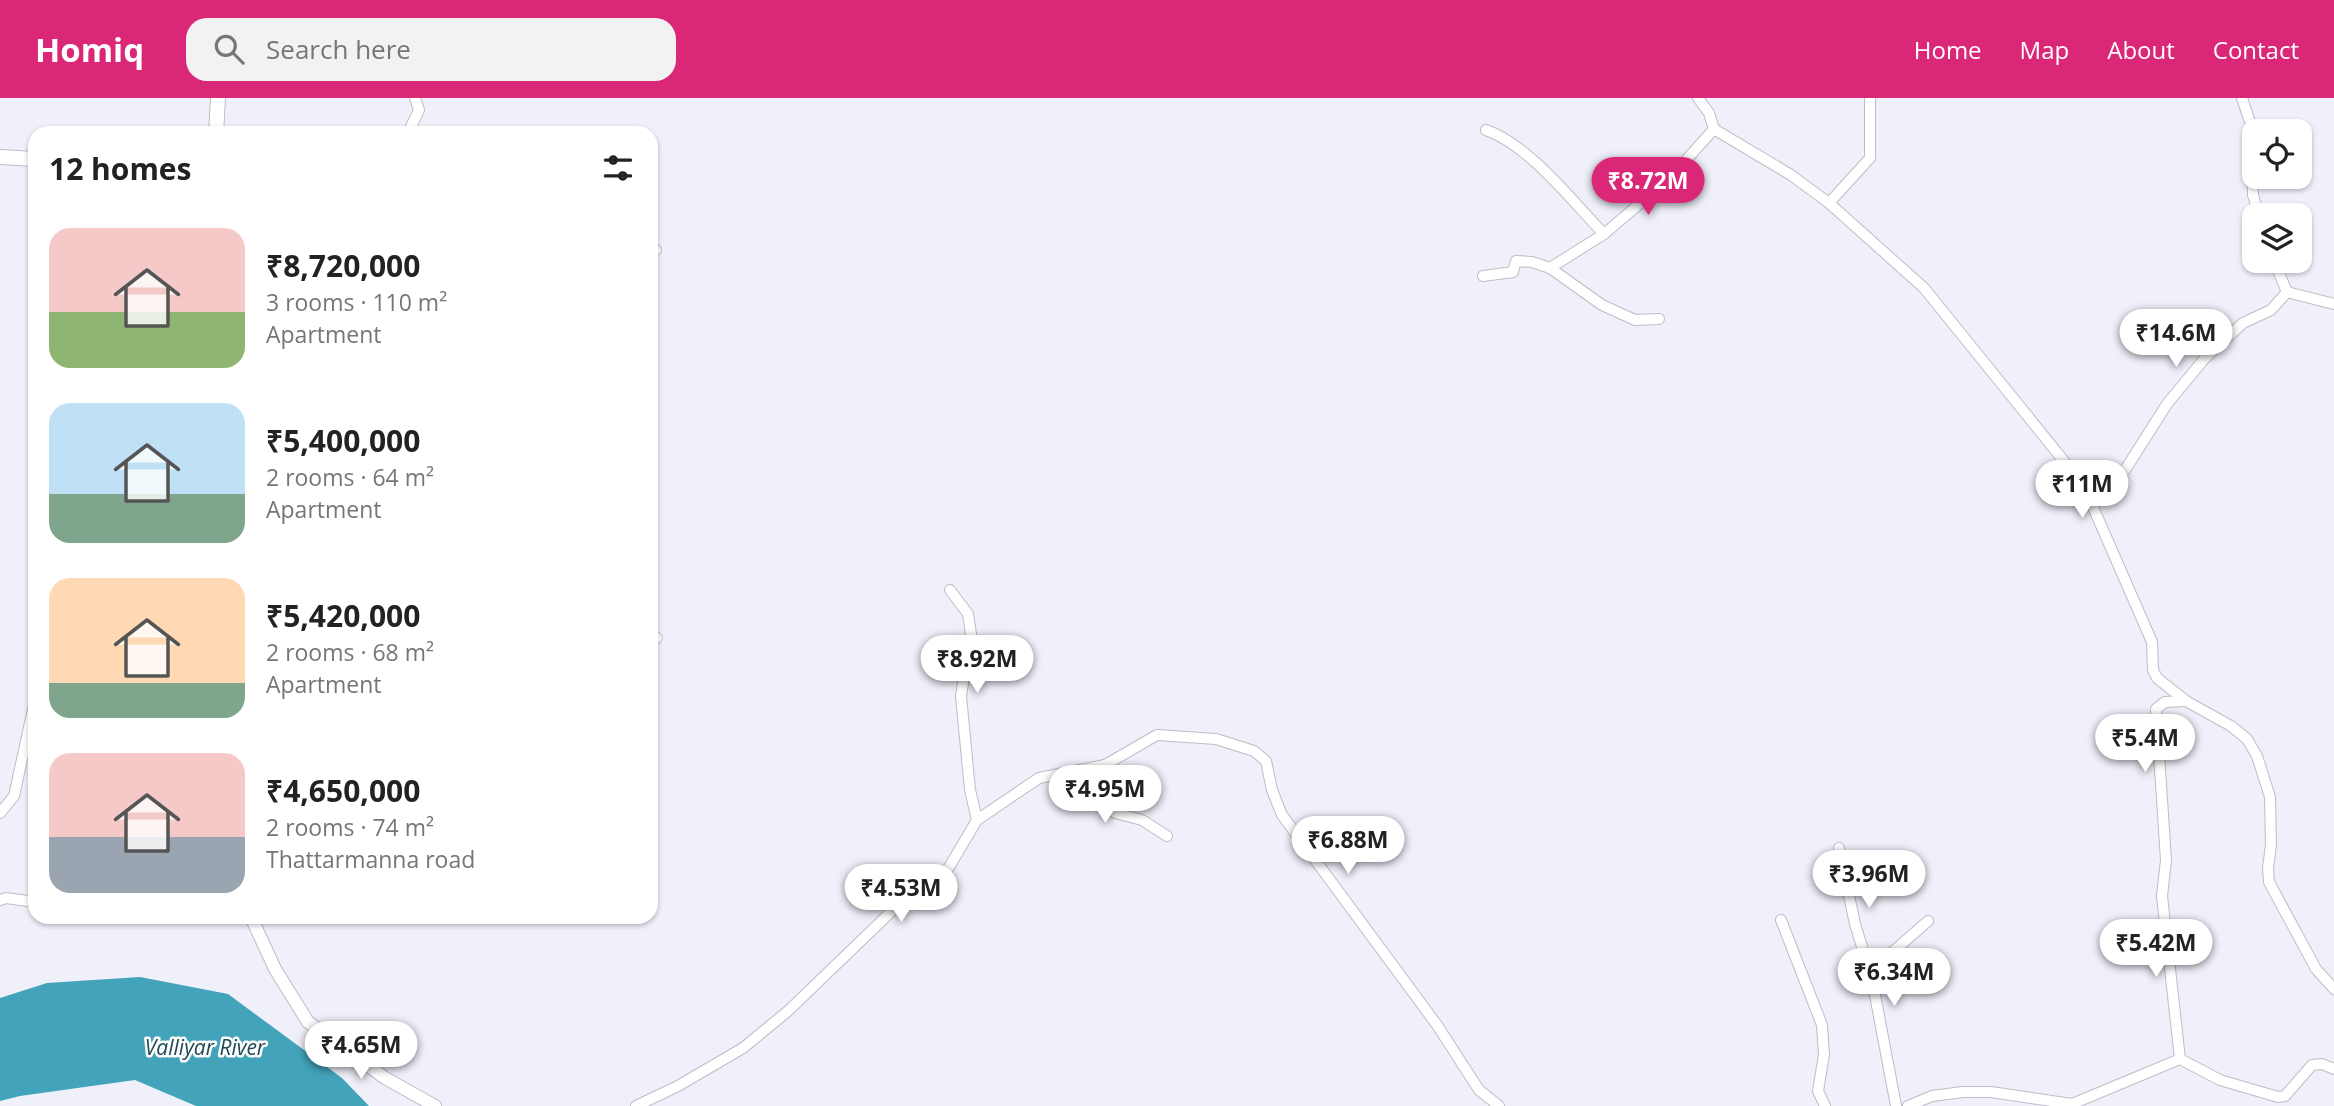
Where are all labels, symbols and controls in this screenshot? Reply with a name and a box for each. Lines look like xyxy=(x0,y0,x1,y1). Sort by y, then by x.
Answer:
search box xyxy=(186,18,676,81)
text: Homiq xyxy=(35,27,144,72)
icon: search xyxy=(210,30,248,68)
text: Search here xyxy=(266,31,411,67)
text: Home xyxy=(1914,33,1982,66)
text: Map xyxy=(2020,33,2069,66)
text: About xyxy=(2107,33,2175,66)
text: Contact xyxy=(2213,33,2299,66)
map controls xyxy=(2242,119,2312,273)
button: locate xyxy=(2242,119,2312,189)
text: 12 homes xyxy=(49,148,192,189)
icon: filters xyxy=(599,149,637,187)
pin: ₹8.72M xyxy=(1591,158,1705,217)
text: ₹8.72M xyxy=(1608,164,1688,196)
button: layers xyxy=(2242,203,2312,273)
text: ₹8,720,000 xyxy=(266,245,420,286)
icon: home xyxy=(105,256,189,340)
text: 3 rooms · 110 m² xyxy=(266,286,447,318)
pin: ₹14.6M xyxy=(2119,310,2233,369)
text: ₹14.6M xyxy=(2136,316,2216,348)
text: Apartment xyxy=(266,318,382,350)
text: ₹5,400,000 xyxy=(266,420,420,461)
icon: home xyxy=(105,431,189,515)
pin: ₹11M xyxy=(2041,460,2123,520)
text: 2 rooms · 64 m² xyxy=(266,461,434,493)
text: ₹11M xyxy=(2051,467,2113,499)
text: Apartment xyxy=(266,493,382,525)
text: ₹5,420,000 xyxy=(266,595,420,636)
icon: home xyxy=(105,606,189,690)
text: 2 rooms · 68 m² xyxy=(266,636,434,668)
pin: ₹8.92M xyxy=(920,636,1034,695)
text: ₹8.92M xyxy=(937,642,1017,674)
text: Apartment xyxy=(266,668,382,700)
pin: ₹5.4M xyxy=(2096,714,2194,774)
text: ₹5.4M xyxy=(2111,721,2179,753)
pin: ₹4.95M xyxy=(1048,766,1162,825)
text: ₹4,650,000 xyxy=(266,770,420,811)
text: ₹4.95M xyxy=(1065,772,1145,804)
icon: home xyxy=(105,781,189,865)
text: 2 rooms · 74 m² xyxy=(266,811,434,843)
pin: ₹6.88M xyxy=(1291,816,1405,876)
text: ₹6.88M xyxy=(1308,823,1388,855)
text: Thattarmanna road xyxy=(266,843,475,875)
pin: ₹3.96M xyxy=(1812,850,1926,910)
text: ₹3.96M xyxy=(1829,857,1909,889)
pin: ₹4.53M xyxy=(844,864,958,924)
text: ₹4.53M xyxy=(861,871,941,903)
pin: ₹5.42M xyxy=(2099,920,2213,979)
text: ₹5.42M xyxy=(2116,926,2196,958)
pin: ₹6.34M xyxy=(1837,948,1951,1008)
text: ₹6.34M xyxy=(1854,955,1934,987)
pin: ₹4.65M xyxy=(304,1021,418,1081)
text: ₹4.65M xyxy=(321,1028,401,1060)
water label: Valliyar River xyxy=(145,1033,266,1061)

